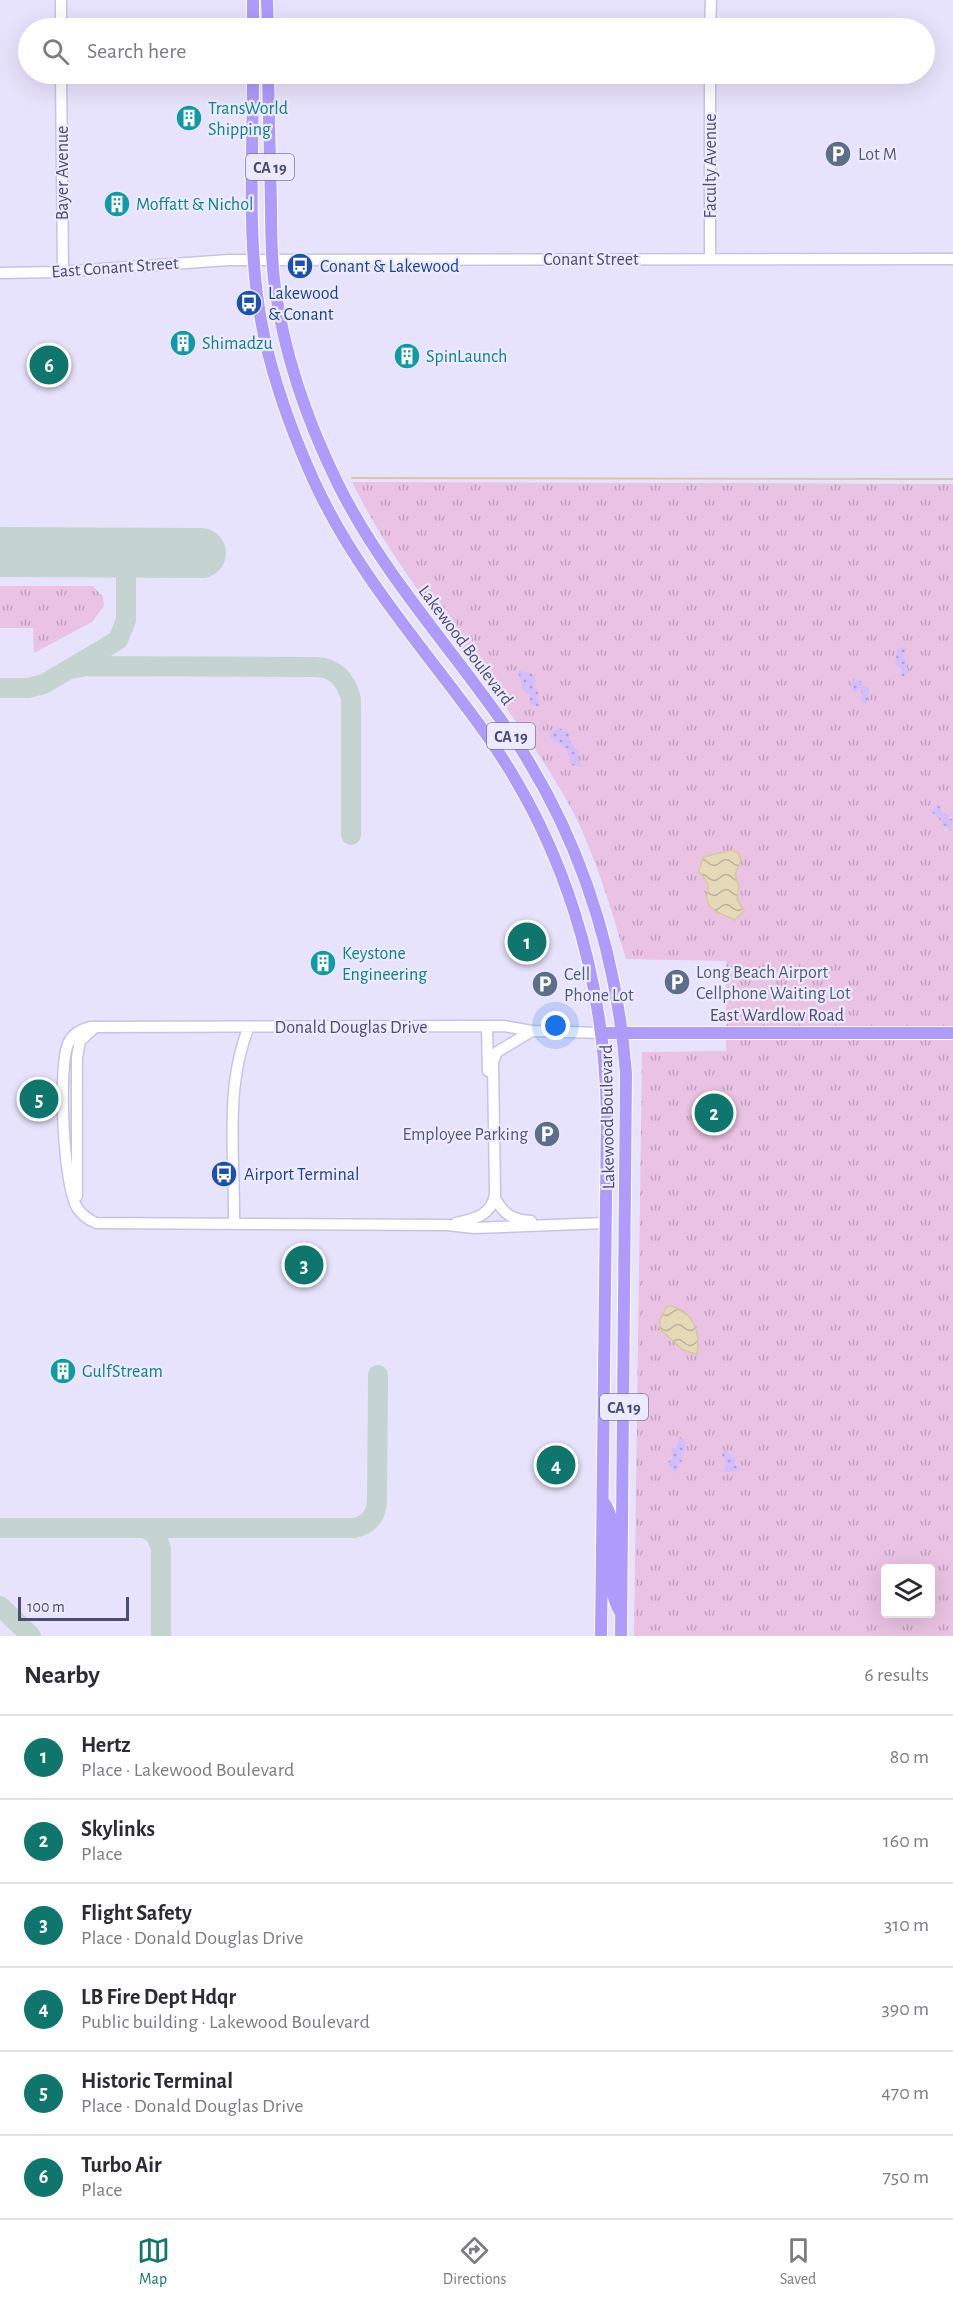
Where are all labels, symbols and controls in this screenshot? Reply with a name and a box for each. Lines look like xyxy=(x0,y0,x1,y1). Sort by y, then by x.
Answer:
search box xyxy=(18,18,935,84)
icon: search xyxy=(39,35,72,68)
text: Search here xyxy=(87,40,186,62)
place label: TransWorld Shipping xyxy=(208,100,288,139)
building icon: TransWorld Shipping xyxy=(174,103,204,133)
street label: Faculty Avenue xyxy=(702,113,720,219)
street label: Bayer Avenue xyxy=(54,126,72,220)
parking icon: Lot M xyxy=(823,139,853,169)
place label: Lot M xyxy=(858,146,897,164)
road number: CA 19 xyxy=(246,154,294,180)
building icon: Moffatt & Nichol xyxy=(102,189,132,219)
place label: Moffatt & Nichol xyxy=(136,196,254,214)
bus stop icon: Conant & Lakewood xyxy=(285,251,315,281)
street label: Conant Street xyxy=(543,251,639,269)
street label: East Conant Street xyxy=(51,255,180,281)
place label: Conant & Lakewood xyxy=(320,258,459,276)
place label: Lakewood & Conant xyxy=(268,285,339,324)
bus stop icon: Lakewood & Conant xyxy=(234,288,264,318)
building icon: Shimadzu xyxy=(168,328,198,358)
place label: Shimadzu xyxy=(202,335,273,353)
building icon: SpinLaunch xyxy=(392,341,422,371)
pin: 6 xyxy=(29,342,68,388)
place label: SpinLaunch xyxy=(426,348,507,366)
street label: Lakewood Boulevard xyxy=(414,582,516,709)
road number: CA 19 xyxy=(487,723,535,749)
pin: 1 xyxy=(508,920,546,964)
place label: Keystone Engineering xyxy=(342,945,427,984)
building icon: Keystone Engineering xyxy=(308,948,338,978)
place label: Long Beach Airport Cellphone Waiting Lot xyxy=(696,964,851,1003)
place label: Cell Phone Lot xyxy=(564,966,634,1005)
parking icon: Long Beach Airport Cellphone Waiting Lot xyxy=(662,967,692,997)
parking icon: Cell Phone Lot xyxy=(530,969,560,999)
street label: East Wardlow Road xyxy=(710,1007,844,1025)
your location xyxy=(541,1011,570,1040)
street label: Donald Douglas Drive xyxy=(275,1019,427,1037)
street label: Lakewood Boulevard xyxy=(598,1044,618,1189)
pin: 5 xyxy=(20,1076,58,1122)
pin: 2 xyxy=(694,1090,734,1136)
parking icon: Employee Parking xyxy=(532,1119,562,1149)
place label: Employee Parking xyxy=(402,1126,528,1144)
bus stop icon: Airport Terminal xyxy=(209,1159,239,1189)
place label: Airport Terminal xyxy=(244,1166,359,1184)
pin: 3 xyxy=(284,1242,324,1288)
building icon: GulfStream xyxy=(48,1356,78,1386)
place label: GulfStream xyxy=(82,1363,163,1381)
road number: CA 19 xyxy=(600,1394,648,1420)
pin: 4 xyxy=(536,1442,576,1488)
map controls xyxy=(881,1564,935,1618)
button: layers xyxy=(881,1564,935,1618)
scale bar xyxy=(18,1594,129,1622)
text: 100 m xyxy=(27,1599,65,1615)
text: Nearby xyxy=(24,1662,100,1688)
text: 6 results xyxy=(864,1665,929,1685)
text: Hertz xyxy=(81,1734,131,1756)
text: 1 xyxy=(40,1747,47,1767)
text: 80 m xyxy=(890,1747,929,1767)
text: Place · Lakewood Boulevard xyxy=(81,1760,294,1780)
text: Skylinks xyxy=(81,1818,155,1840)
text: 2 xyxy=(39,1831,48,1851)
text: 160 m xyxy=(883,1831,929,1851)
text: Place xyxy=(81,1844,122,1864)
text: Flight Safety xyxy=(81,1902,192,1924)
text: 3 xyxy=(39,1915,48,1935)
text: 310 m xyxy=(884,1915,929,1935)
text: Place · Donald Douglas Drive xyxy=(81,1928,304,1948)
text: LB Fire Dept Hdqr xyxy=(81,1986,236,2008)
text: 4 xyxy=(38,1999,49,2019)
text: 390 m xyxy=(882,1999,929,2019)
text: Public building · Lakewood Boulevard xyxy=(81,2012,370,2032)
text: Historic Terminal xyxy=(81,2070,233,2092)
text: 5 xyxy=(39,2083,48,2103)
text: 470 m xyxy=(881,2083,929,2103)
text: Place · Donald Douglas Drive xyxy=(81,2096,304,2116)
text: Turbo Air xyxy=(81,2154,162,2176)
text: 6 xyxy=(39,2167,48,2187)
text: 750 m xyxy=(882,2167,929,2187)
text: Place xyxy=(81,2180,122,2200)
tab: Map xyxy=(137,2234,170,2289)
tab: Directions xyxy=(443,2234,507,2289)
tab: Saved xyxy=(780,2234,816,2289)

